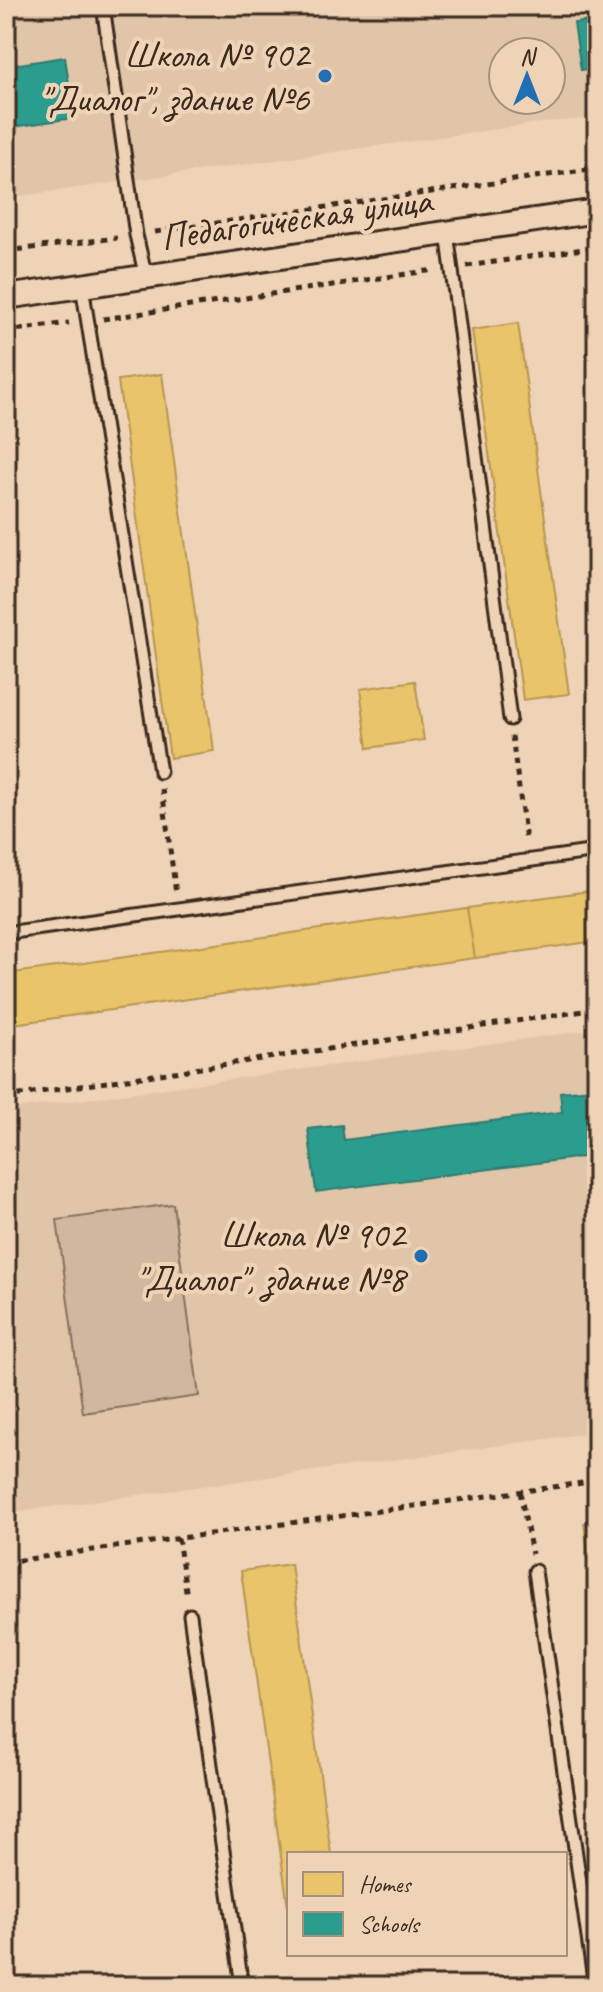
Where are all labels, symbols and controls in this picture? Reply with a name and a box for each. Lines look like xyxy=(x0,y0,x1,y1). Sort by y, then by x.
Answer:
place label: Школа № 902 "Диалог", здание №6 xyxy=(40,31,312,122)
north arrow xyxy=(487,36,567,116)
text: N xyxy=(520,43,537,71)
marker: Школа № 902 "Диалог", здание №6 xyxy=(316,67,334,85)
street label: Педагогическая улица xyxy=(158,176,437,261)
place label: Школа № 902 "Диалог", здание №8 xyxy=(136,1211,409,1302)
marker: Школа № 902 "Диалог", здание №8 xyxy=(412,1247,430,1265)
legend xyxy=(287,1852,567,1956)
text: Homes xyxy=(359,1869,412,1899)
text: Schools xyxy=(359,1909,422,1939)

